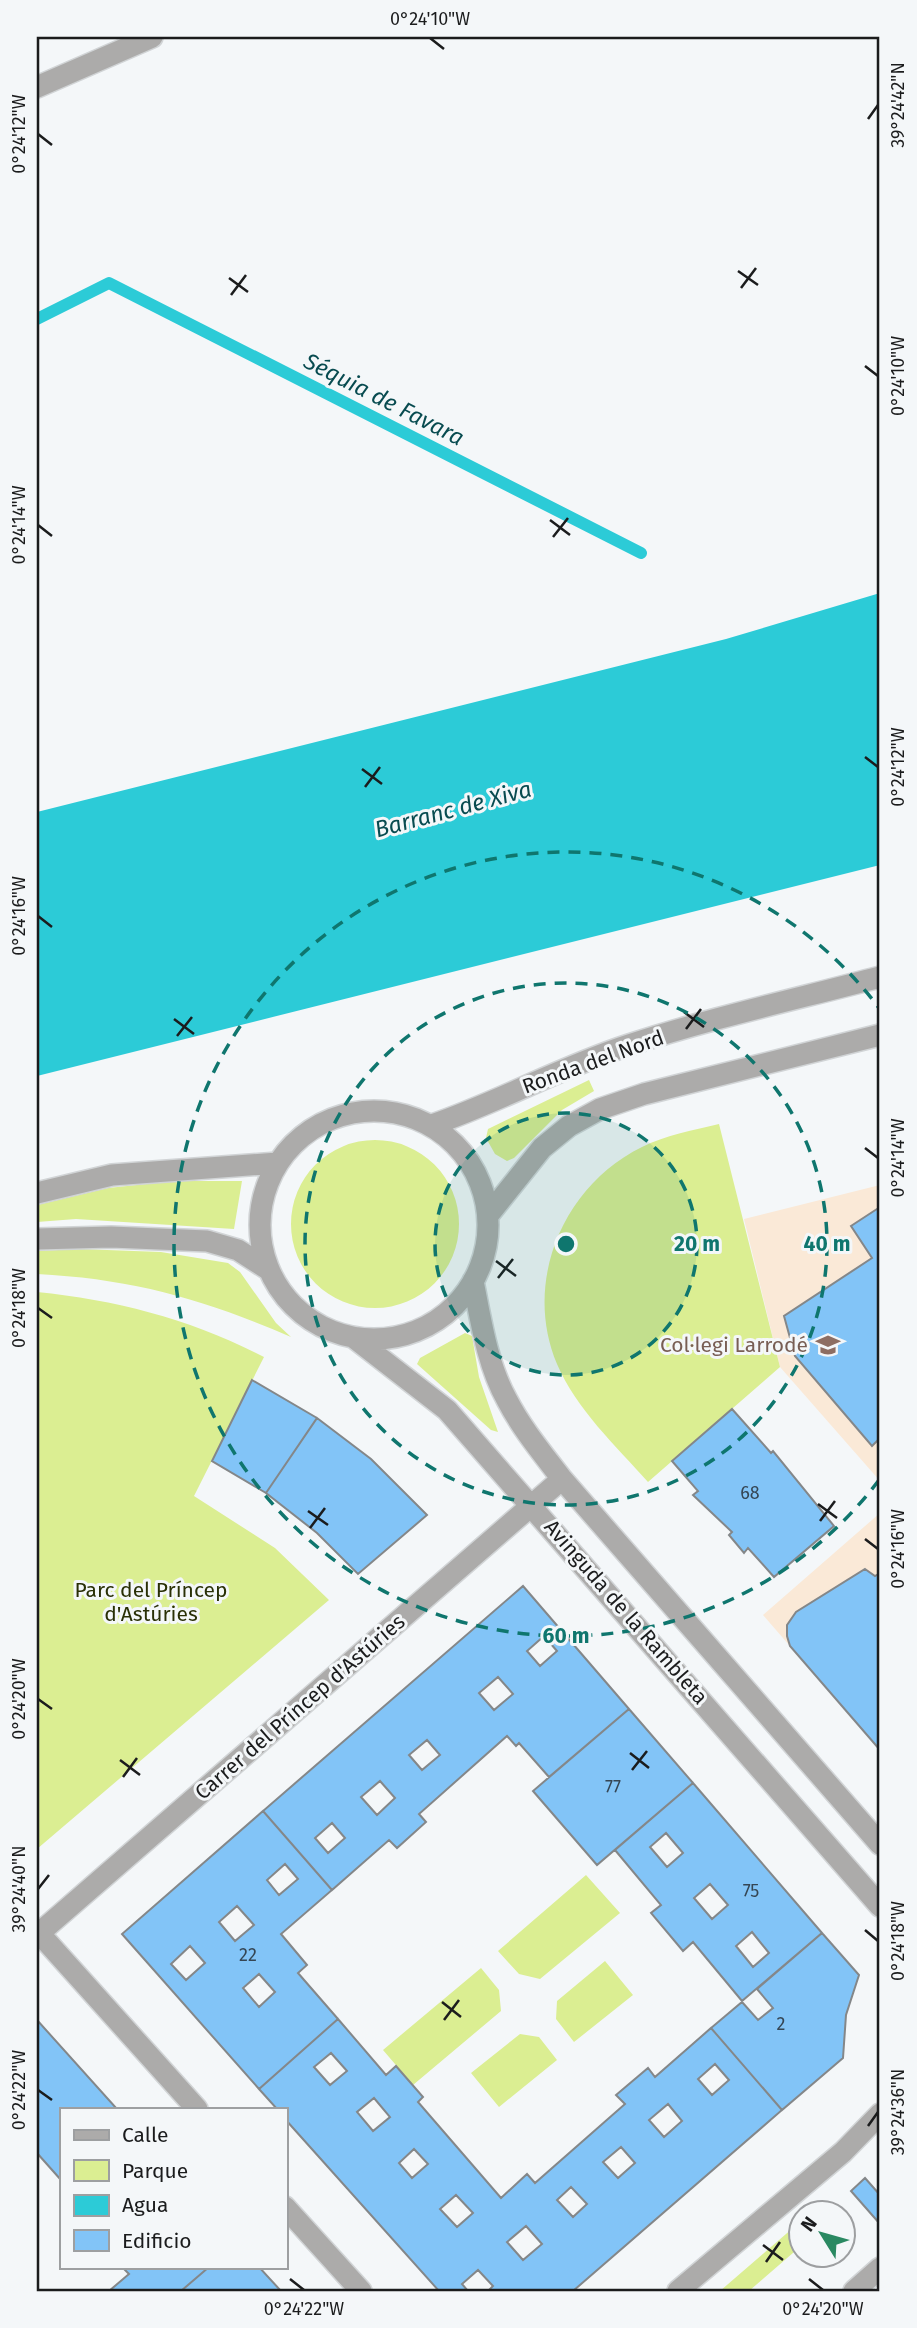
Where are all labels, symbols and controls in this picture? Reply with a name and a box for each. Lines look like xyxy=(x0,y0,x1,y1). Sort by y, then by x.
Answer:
text: 0°24'10"W xyxy=(390,8,470,30)
text: 39°24'42"N xyxy=(887,62,909,148)
text: 0°24'12"W xyxy=(8,94,30,174)
text: 0°24'10"W xyxy=(887,336,909,416)
water label: Séquia de Favara xyxy=(298,346,469,451)
text: 0°24'14"W xyxy=(8,485,30,565)
text: 0°24'12"W xyxy=(887,727,909,807)
water label: Barranc de Xiva xyxy=(372,775,534,843)
text: 0°24'16"W xyxy=(8,876,30,956)
street label: Ronda del Nord xyxy=(519,1024,667,1100)
text: 0°24'14"W xyxy=(887,1118,909,1198)
text: 20 m xyxy=(674,1231,720,1257)
text: 40 m xyxy=(804,1231,850,1257)
centre of rings xyxy=(554,1232,578,1256)
text: 0°24'18"W xyxy=(8,1268,30,1348)
school or university icon: Col·legi Larrodé xyxy=(814,1331,842,1359)
place label: Col·legi Larrodé xyxy=(660,1332,808,1358)
house number: 68 xyxy=(740,1482,760,1504)
text: 0°24'16"W xyxy=(887,1509,909,1589)
street label: Avinguda de la Rambleta xyxy=(539,1514,713,1710)
park label: Parc del Príncep d'Astúries xyxy=(75,1577,227,1627)
street label: Carrer del Príncep d'Astúries xyxy=(190,1608,411,1805)
text: 60 m xyxy=(543,1623,589,1649)
text: 0°24'20"W xyxy=(8,1658,30,1740)
house number: 77 xyxy=(605,1776,621,1798)
text: 39°24'40"N xyxy=(8,1846,30,1932)
house number: 75 xyxy=(743,1880,759,1902)
text: 0°24'18"W xyxy=(887,1901,909,1981)
house number: 22 xyxy=(239,1944,257,1966)
house number: 2 xyxy=(777,2013,786,2035)
text: 0°24'22"W xyxy=(8,2050,30,2130)
text: 39°24'36"N xyxy=(887,2069,909,2155)
legend xyxy=(60,2108,287,2268)
text: Calle xyxy=(122,2122,168,2148)
text: Parque xyxy=(122,2158,188,2184)
text: Agua xyxy=(122,2192,168,2218)
north arrow xyxy=(788,2198,858,2268)
text: N xyxy=(796,2212,822,2236)
text: Edificio xyxy=(122,2228,192,2254)
text: 0°24'22"W xyxy=(264,2298,344,2320)
text: 0°24'20"W xyxy=(782,2298,864,2320)

